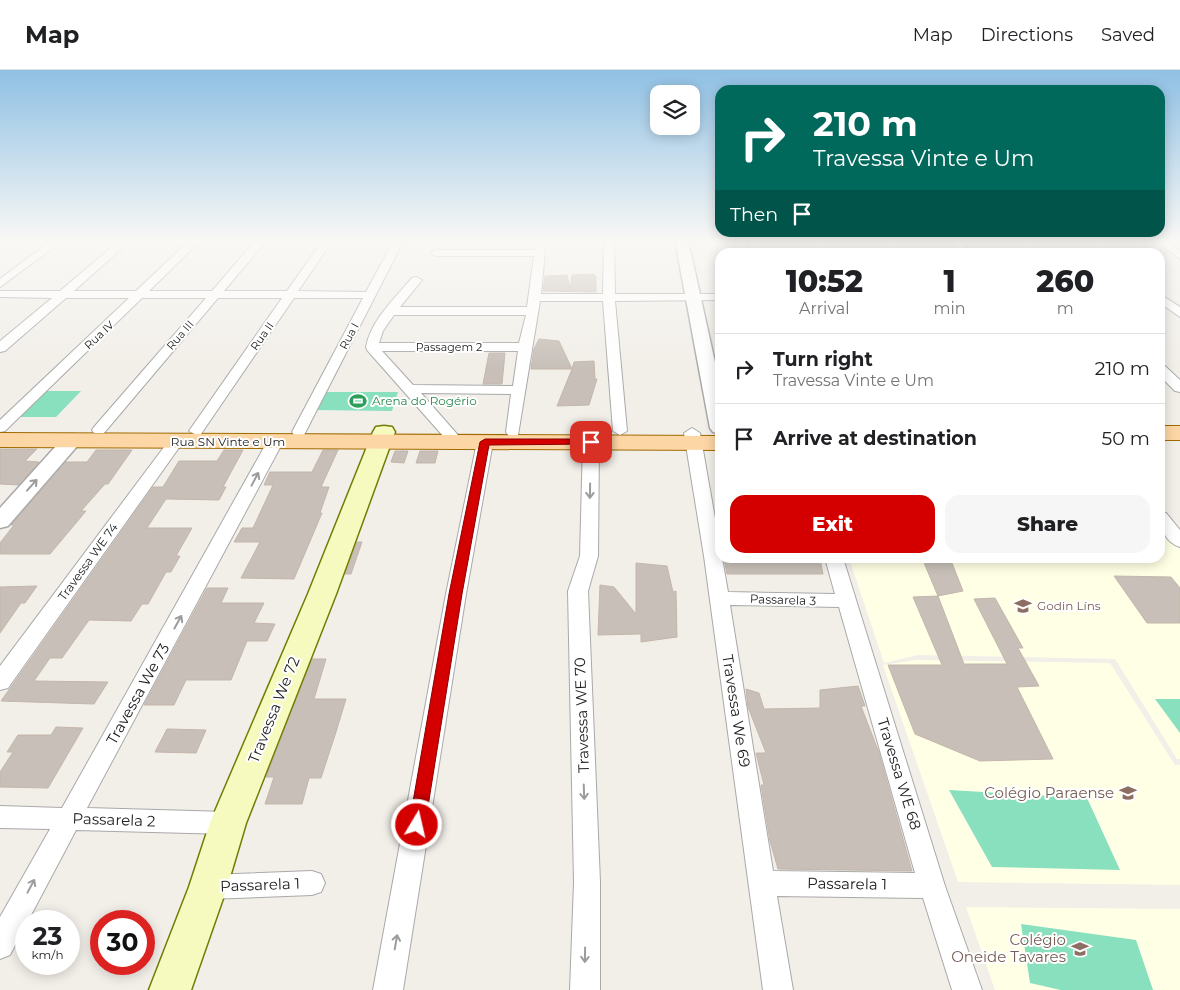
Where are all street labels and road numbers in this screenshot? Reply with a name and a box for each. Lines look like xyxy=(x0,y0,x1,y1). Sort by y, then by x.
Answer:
street label: Rua III xyxy=(163,317,197,353)
street label: Rua IV xyxy=(81,318,117,352)
street label: Rua II xyxy=(247,319,277,353)
street label: Rua I xyxy=(336,320,362,352)
street label: Passagem 2 xyxy=(416,340,482,354)
street label: Rua SN Vinte e Um xyxy=(171,434,285,449)
street label: Travessa WE 74 xyxy=(54,520,121,603)
street label: Passarela 3 xyxy=(750,591,817,608)
street label: Travessa We 73 xyxy=(102,640,173,748)
street label: Travessa We 69 xyxy=(718,653,755,769)
street label: Travessa We 72 xyxy=(244,654,304,766)
street label: Travessa WE 70 xyxy=(570,657,593,773)
street label: Travessa WE 68 xyxy=(873,716,926,832)
street label: Passarela 2 xyxy=(72,809,156,830)
street label: Passarela 1 xyxy=(807,873,887,894)
street label: Passarela 1 xyxy=(220,874,300,895)

